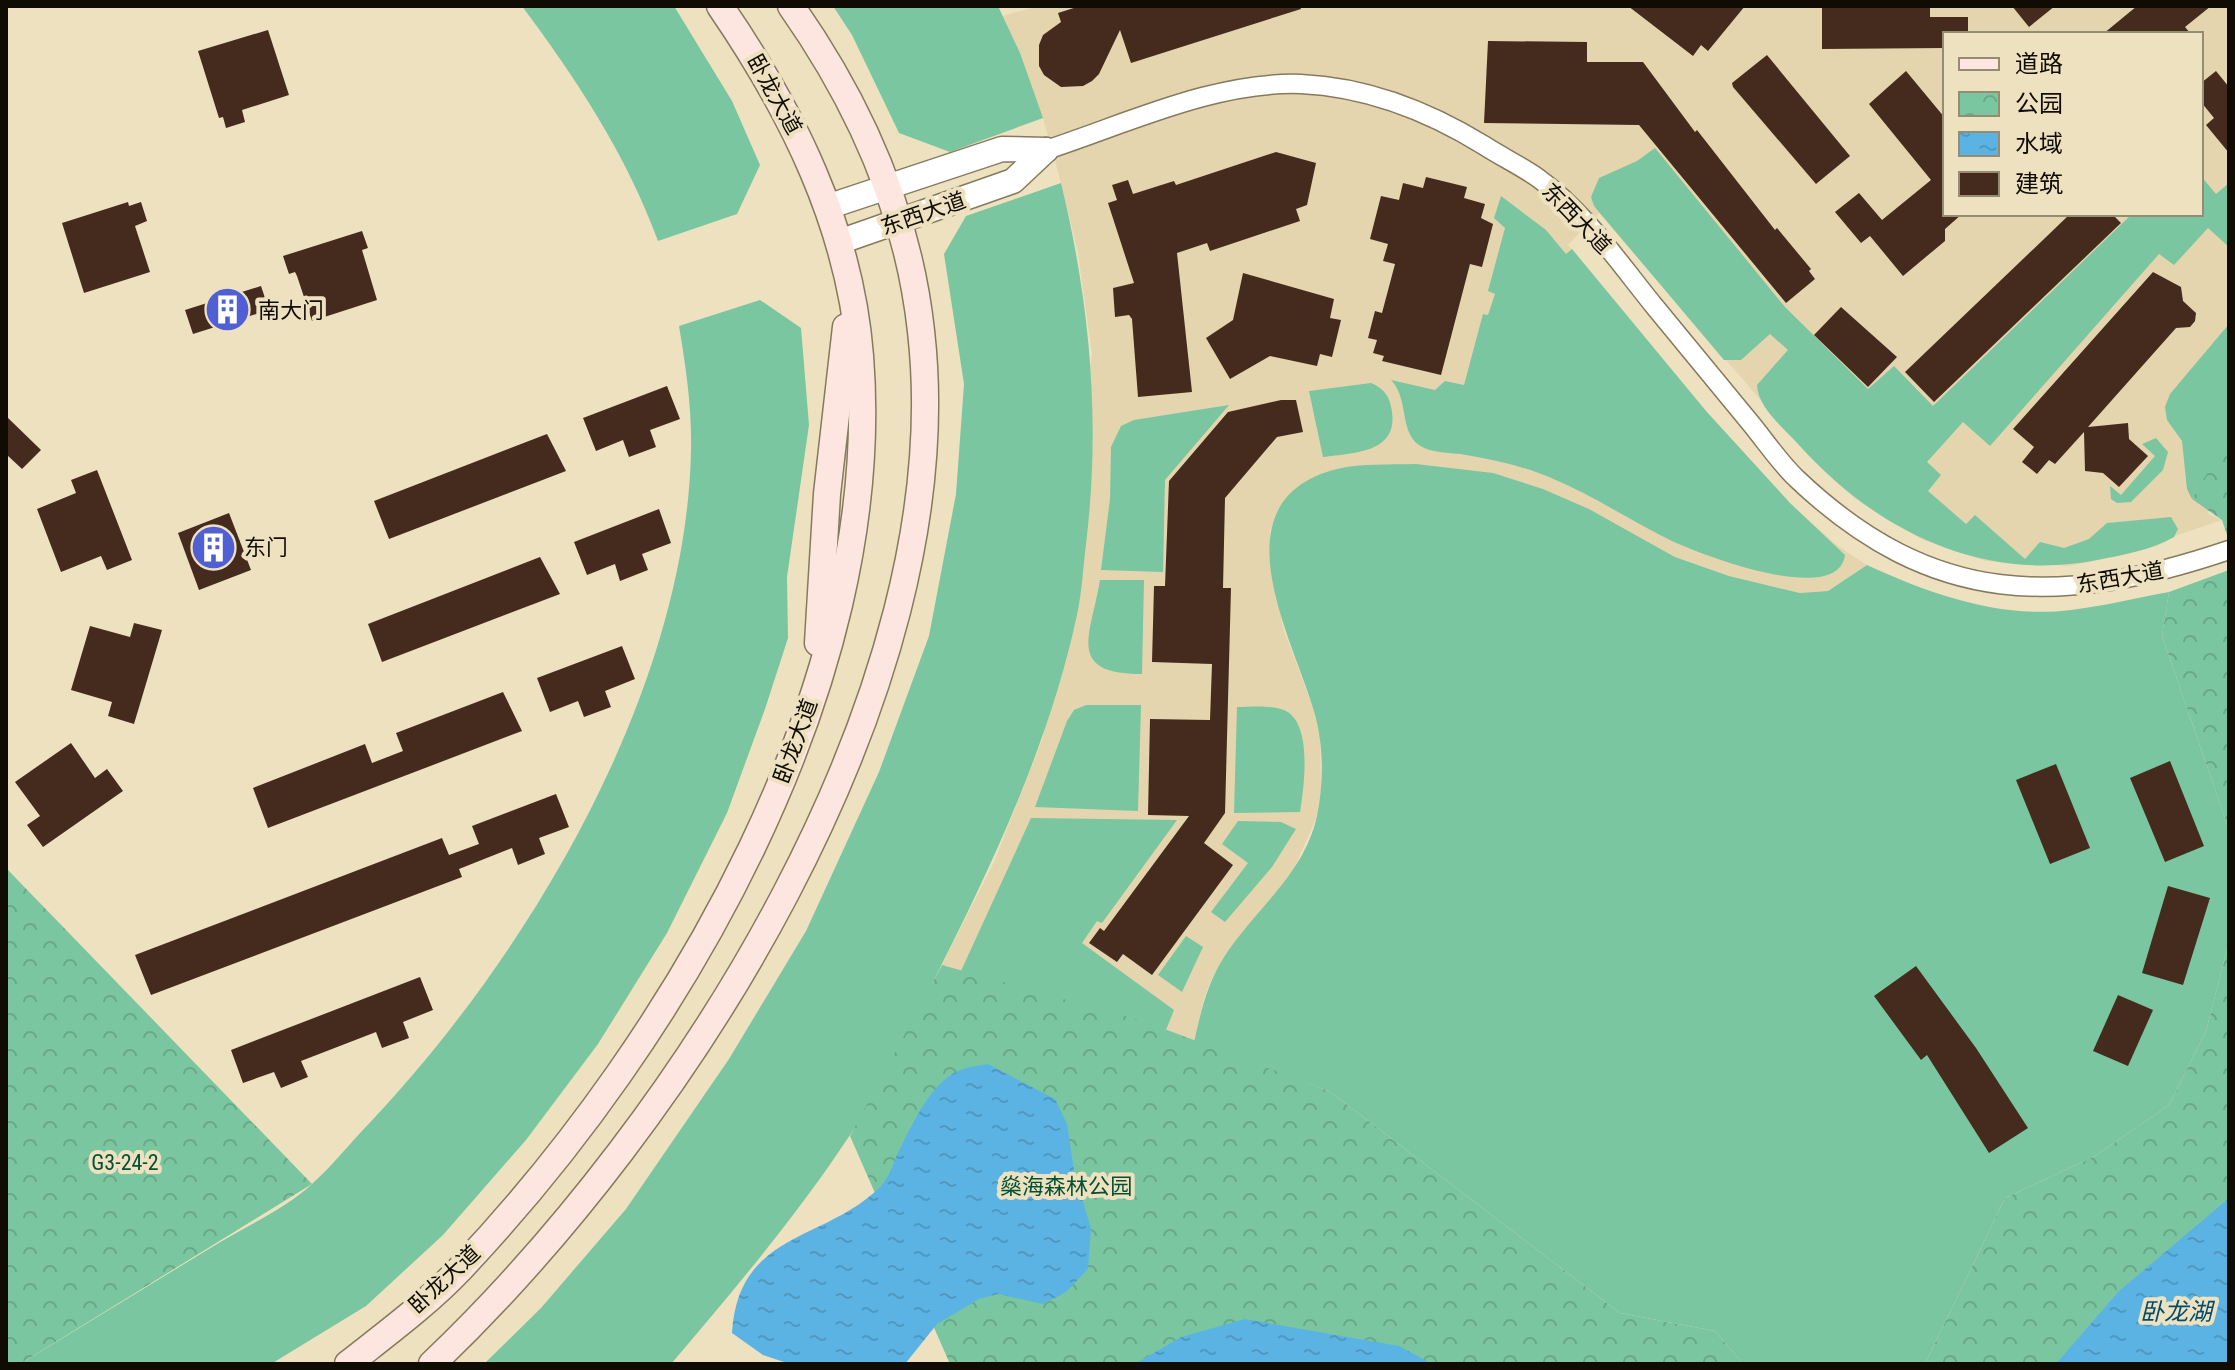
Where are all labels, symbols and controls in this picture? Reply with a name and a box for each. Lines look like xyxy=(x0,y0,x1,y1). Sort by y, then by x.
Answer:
legend xyxy=(1943,32,2203,216)
street label: 卧龙大道 xyxy=(742,50,807,139)
text: 道路 xyxy=(2015,50,2063,78)
text: 公园 xyxy=(2015,90,2063,118)
text: 水域 xyxy=(2015,130,2063,158)
text: 建筑 xyxy=(2015,170,2063,198)
street label: 东西大道 xyxy=(1537,178,1616,259)
street label: 东西大道 xyxy=(877,187,969,240)
building icon: 南大门 xyxy=(203,286,251,334)
place label: 南大门 xyxy=(258,298,324,323)
building icon: 东门 xyxy=(189,523,237,571)
place label: 东门 xyxy=(244,535,288,560)
street label: 东西大道 xyxy=(2075,558,2166,597)
street label: 卧龙大道 xyxy=(769,696,822,787)
park label: G3-24-2 xyxy=(91,1150,159,1175)
park label: 燊海森林公园 xyxy=(1000,1174,1132,1199)
street label: 卧龙大道 xyxy=(404,1240,485,1319)
water label: 卧龙湖 xyxy=(2140,1298,2216,1326)

